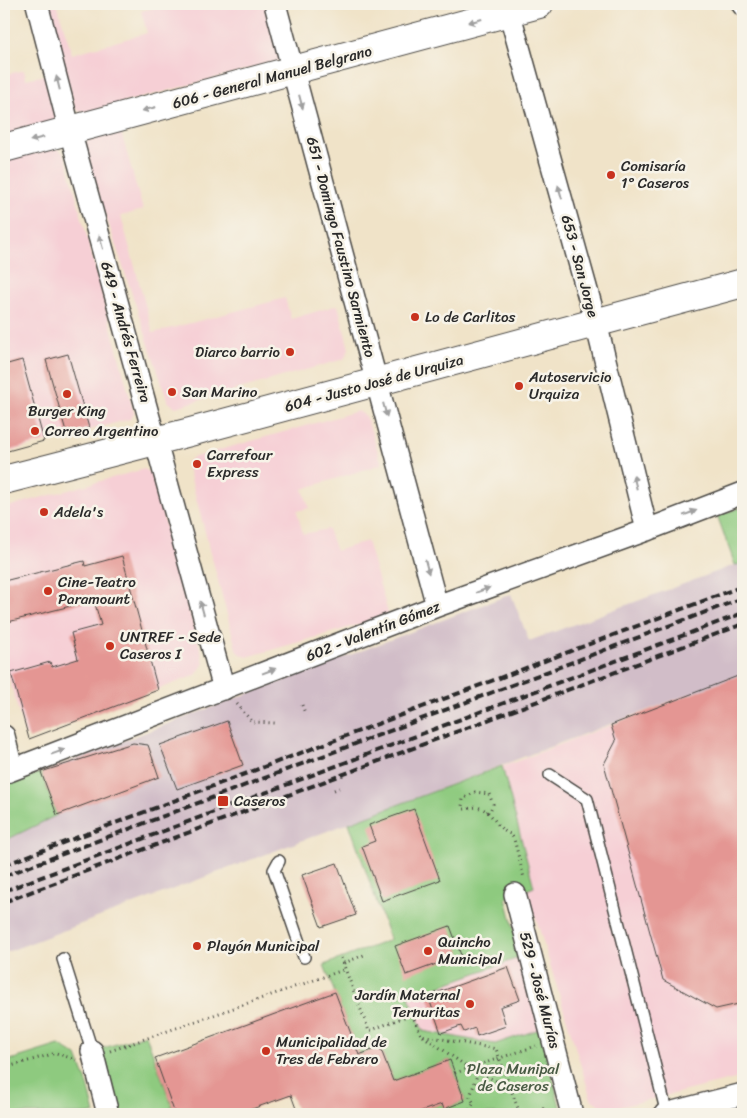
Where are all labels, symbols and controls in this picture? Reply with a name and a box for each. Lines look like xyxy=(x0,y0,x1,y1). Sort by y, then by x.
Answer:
one-way arrow xyxy=(468,17,483,25)
street label: 606 - General Manuel Belgrano xyxy=(169,38,375,116)
one-way arrow xyxy=(53,76,61,91)
one-way arrow xyxy=(298,94,306,109)
one-way arrow xyxy=(142,106,157,114)
street label: 651 - Domingo Faustino Sarmiento xyxy=(299,134,383,361)
one-way arrow xyxy=(29,136,44,144)
place label: Comisaría 1° Caseros xyxy=(621,153,690,196)
marker: Comisaría 1° Caseros xyxy=(605,169,617,181)
one-way arrow xyxy=(555,184,563,199)
street label: 653 - San Jorge xyxy=(554,212,606,320)
one-way arrow xyxy=(96,235,104,250)
street label: 649 - Andrés Ferreira xyxy=(93,258,159,406)
place label: Lo de Carlitos xyxy=(425,304,516,330)
marker: Lo de Carlitos xyxy=(409,311,421,323)
place label: Diarco barrio xyxy=(195,339,281,365)
street label: 604 - Justo José de Urquiza xyxy=(282,346,467,419)
marker: Diarco barrio xyxy=(284,346,296,358)
place label: Autoservicio Urquiza xyxy=(528,364,612,407)
place label: San Marino xyxy=(182,379,258,405)
marker: Autoservicio Urquiza xyxy=(513,380,525,392)
marker: San Marino xyxy=(166,386,178,398)
marker: Burger King xyxy=(61,388,73,400)
place label: Burger King xyxy=(28,398,106,424)
one-way arrow xyxy=(381,403,389,418)
place label: Correo Argentino xyxy=(45,418,159,444)
marker: Correo Argentino xyxy=(29,425,41,437)
place label: Carrefour Express xyxy=(207,442,273,485)
marker: Carrefour Express xyxy=(191,458,203,470)
one-way arrow xyxy=(631,475,639,490)
place label: Adela's xyxy=(53,499,104,525)
marker: Adela's xyxy=(38,506,50,518)
one-way arrow xyxy=(683,509,698,517)
one-way arrow xyxy=(423,560,431,575)
place label: Cine-Teatro Paramount xyxy=(58,569,136,612)
marker: Cine-Teatro Paramount xyxy=(42,585,54,597)
one-way arrow xyxy=(475,586,490,593)
street label: 602 - Valentín Gómez xyxy=(302,593,445,669)
one-way arrow xyxy=(197,600,205,615)
place label: UNTREF - Sede Caseros I xyxy=(120,624,222,667)
marker: UNTREF - Sede Caseros I xyxy=(104,640,116,652)
one-way arrow xyxy=(262,667,277,675)
one-way arrow xyxy=(51,747,65,755)
place label: Caseros xyxy=(234,788,286,814)
marker: Caseros xyxy=(216,794,230,808)
place label: Quincho Municipal xyxy=(438,929,503,972)
street label: 529 - José Murías xyxy=(512,929,568,1052)
place label: Playón Municipal xyxy=(207,933,320,959)
marker: Playón Municipal xyxy=(191,940,203,952)
marker: Quincho Municipal xyxy=(422,945,434,957)
place label: Jardín Maternal Ternuritas xyxy=(354,982,461,1025)
marker: Jardín Maternal Ternuritas xyxy=(464,998,476,1010)
place label: Municipalidad de Tres de Febrero xyxy=(276,1029,387,1072)
marker: Municipalidad de Tres de Febrero xyxy=(260,1045,272,1057)
park label: Plaza Munipal de Caseros xyxy=(467,1056,560,1099)

